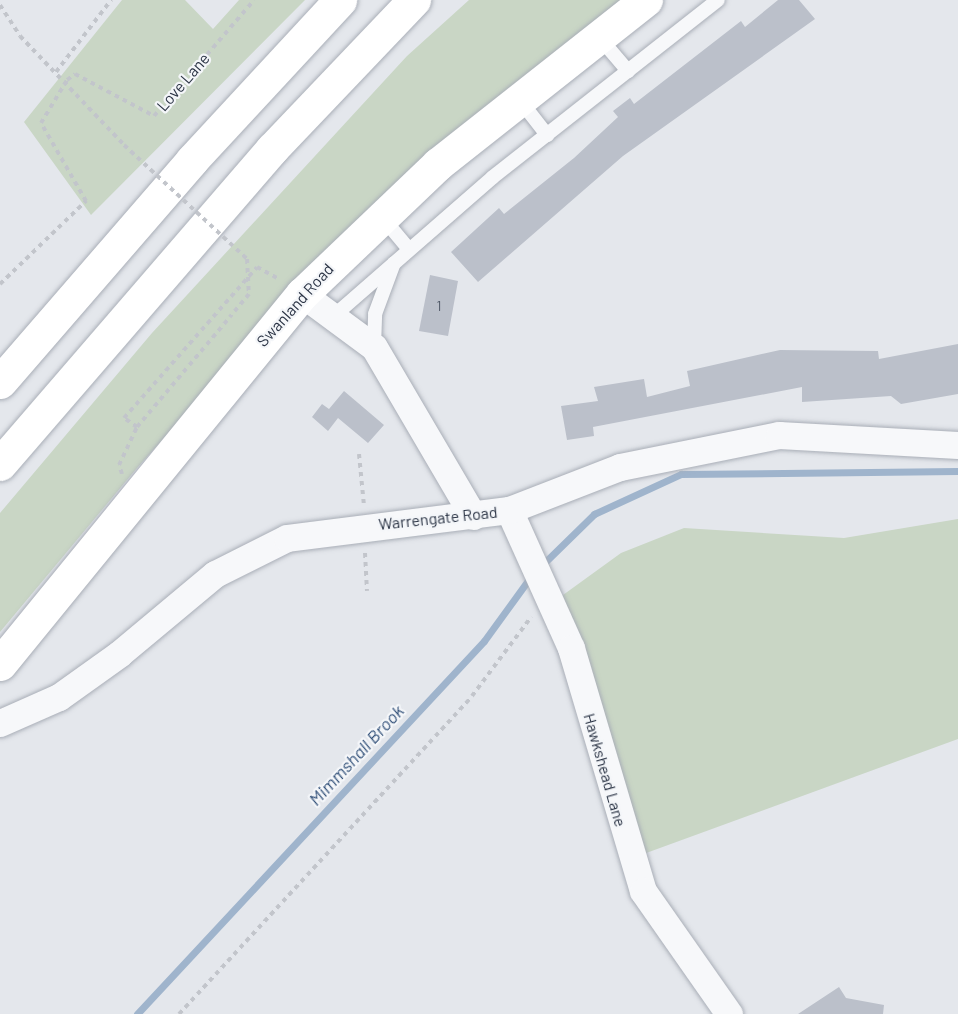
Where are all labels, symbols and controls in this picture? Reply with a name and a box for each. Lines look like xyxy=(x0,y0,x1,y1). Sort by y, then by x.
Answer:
street label: Love Lane xyxy=(153,49,213,115)
street label: Swanland Road xyxy=(253,259,337,351)
house number: 1 xyxy=(437,298,441,314)
street label: Warrengate Road xyxy=(378,502,498,534)
water label: Mimmshall Brook xyxy=(304,700,408,810)
street label: Hawkshead Lane xyxy=(580,711,630,829)

